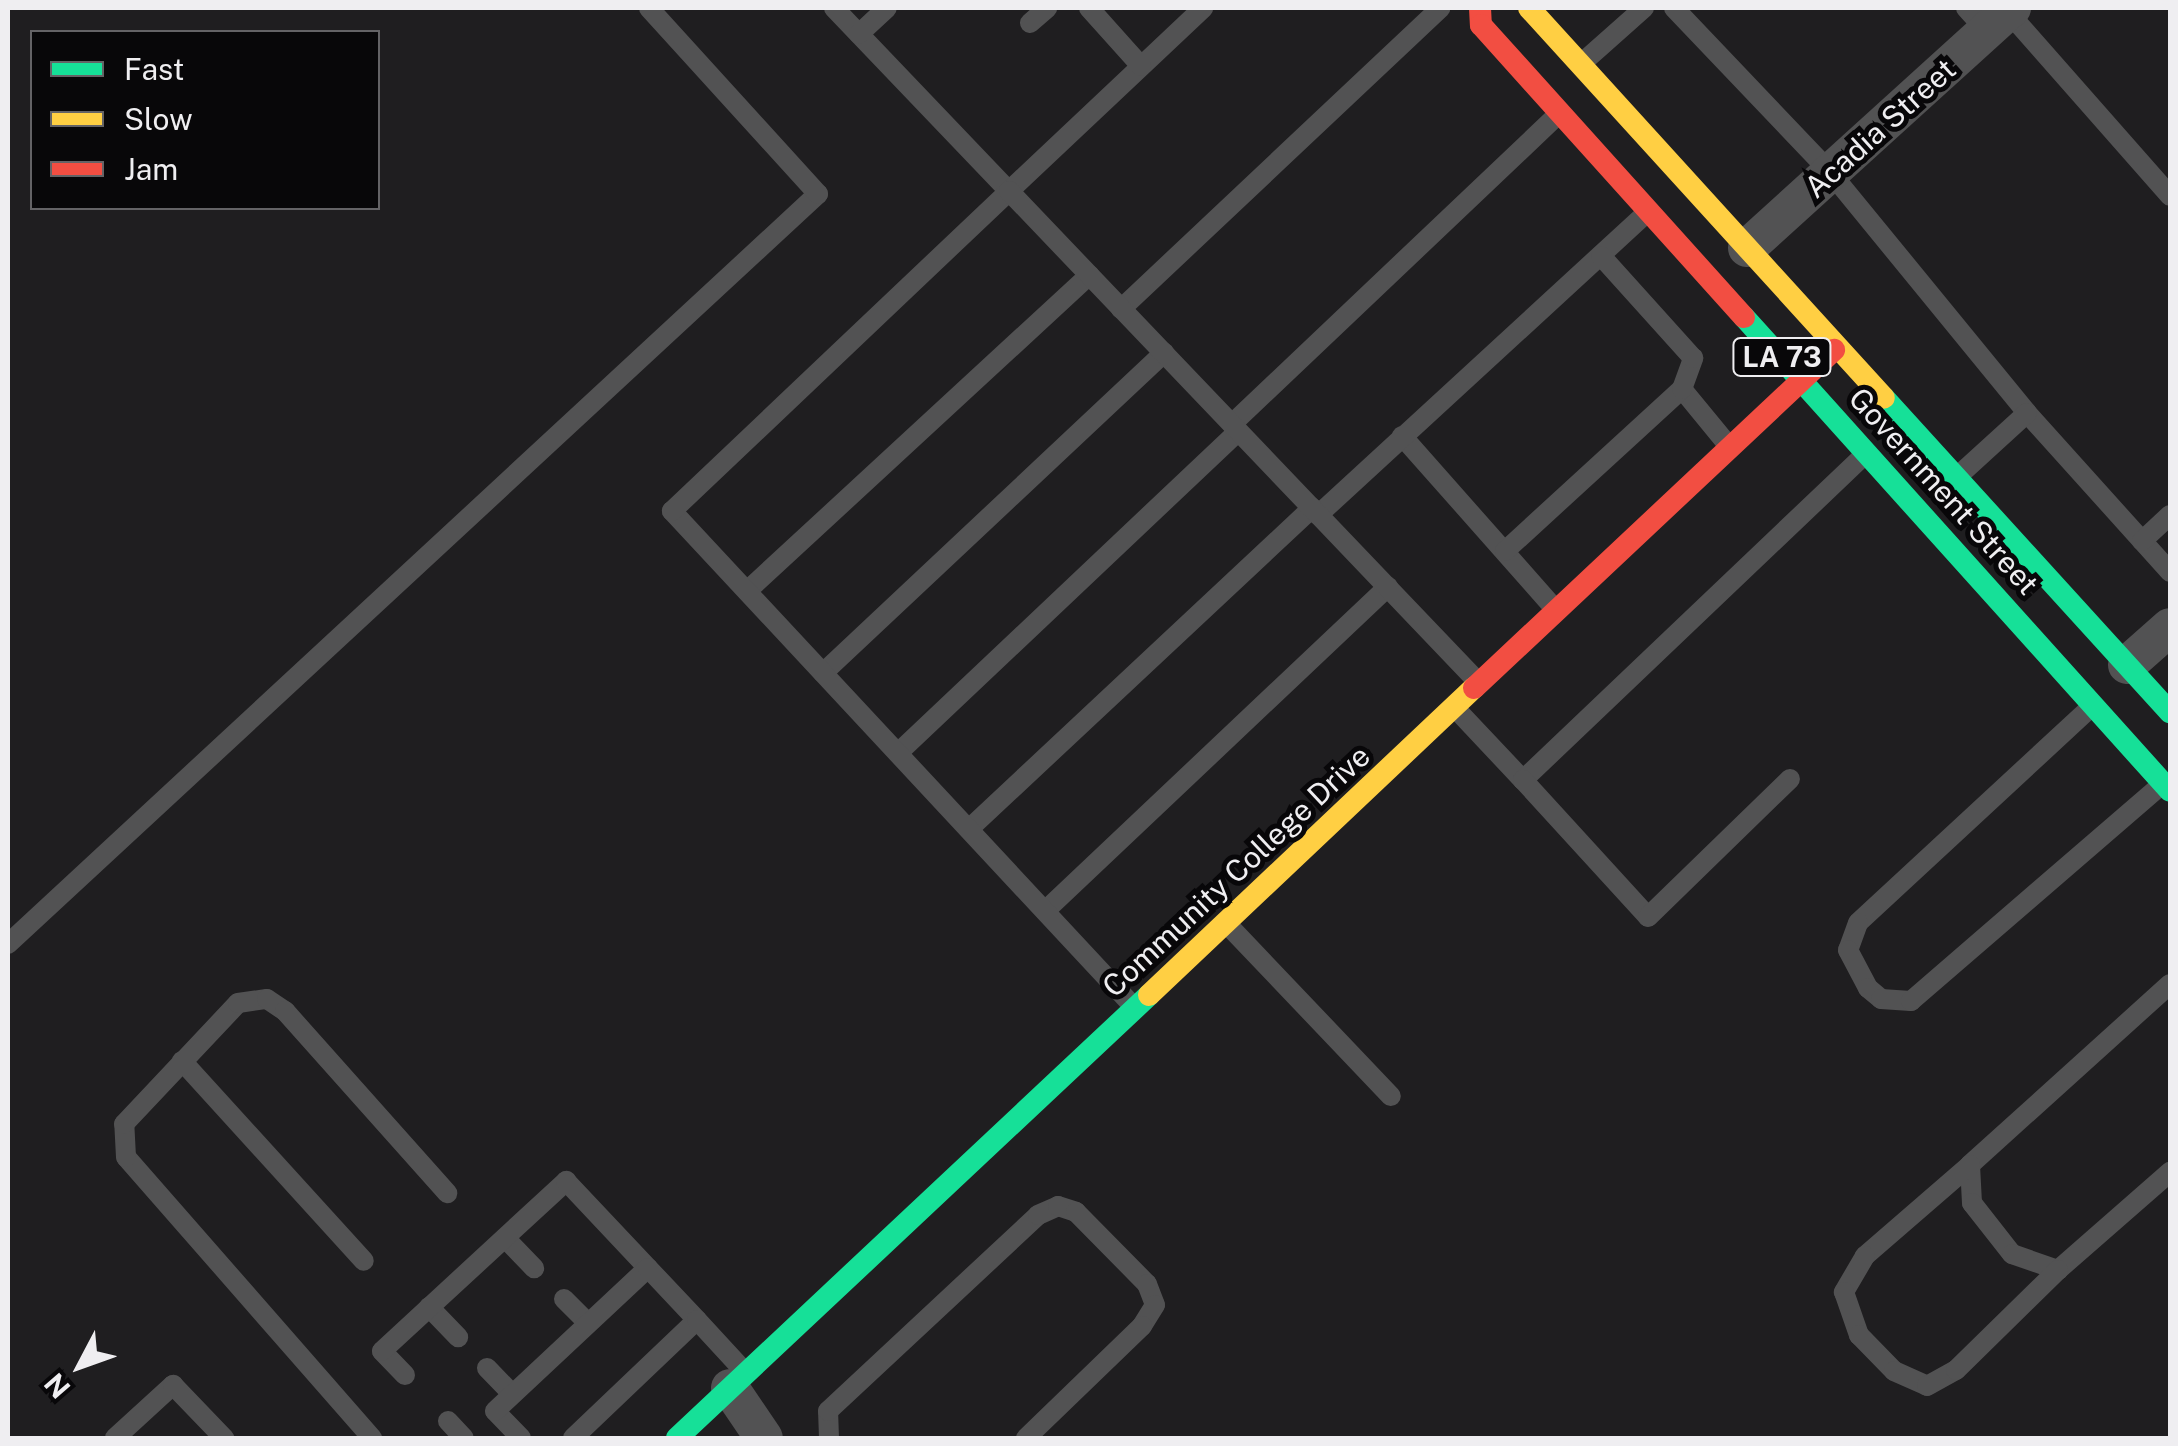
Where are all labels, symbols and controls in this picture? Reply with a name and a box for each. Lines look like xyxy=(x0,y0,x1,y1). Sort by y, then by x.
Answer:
legend xyxy=(30,30,380,210)
text: Fast xyxy=(124,51,184,87)
street label: Acadia Street xyxy=(1797,51,1963,205)
text: Slow xyxy=(124,101,193,137)
text: Jam xyxy=(124,151,178,187)
road number: LA 73 xyxy=(1732,334,1832,380)
street label: Government Street xyxy=(1842,380,2046,602)
street label: Community College Drive xyxy=(1095,738,1377,1004)
north arrow xyxy=(30,1316,130,1416)
text: N xyxy=(37,1367,77,1405)

